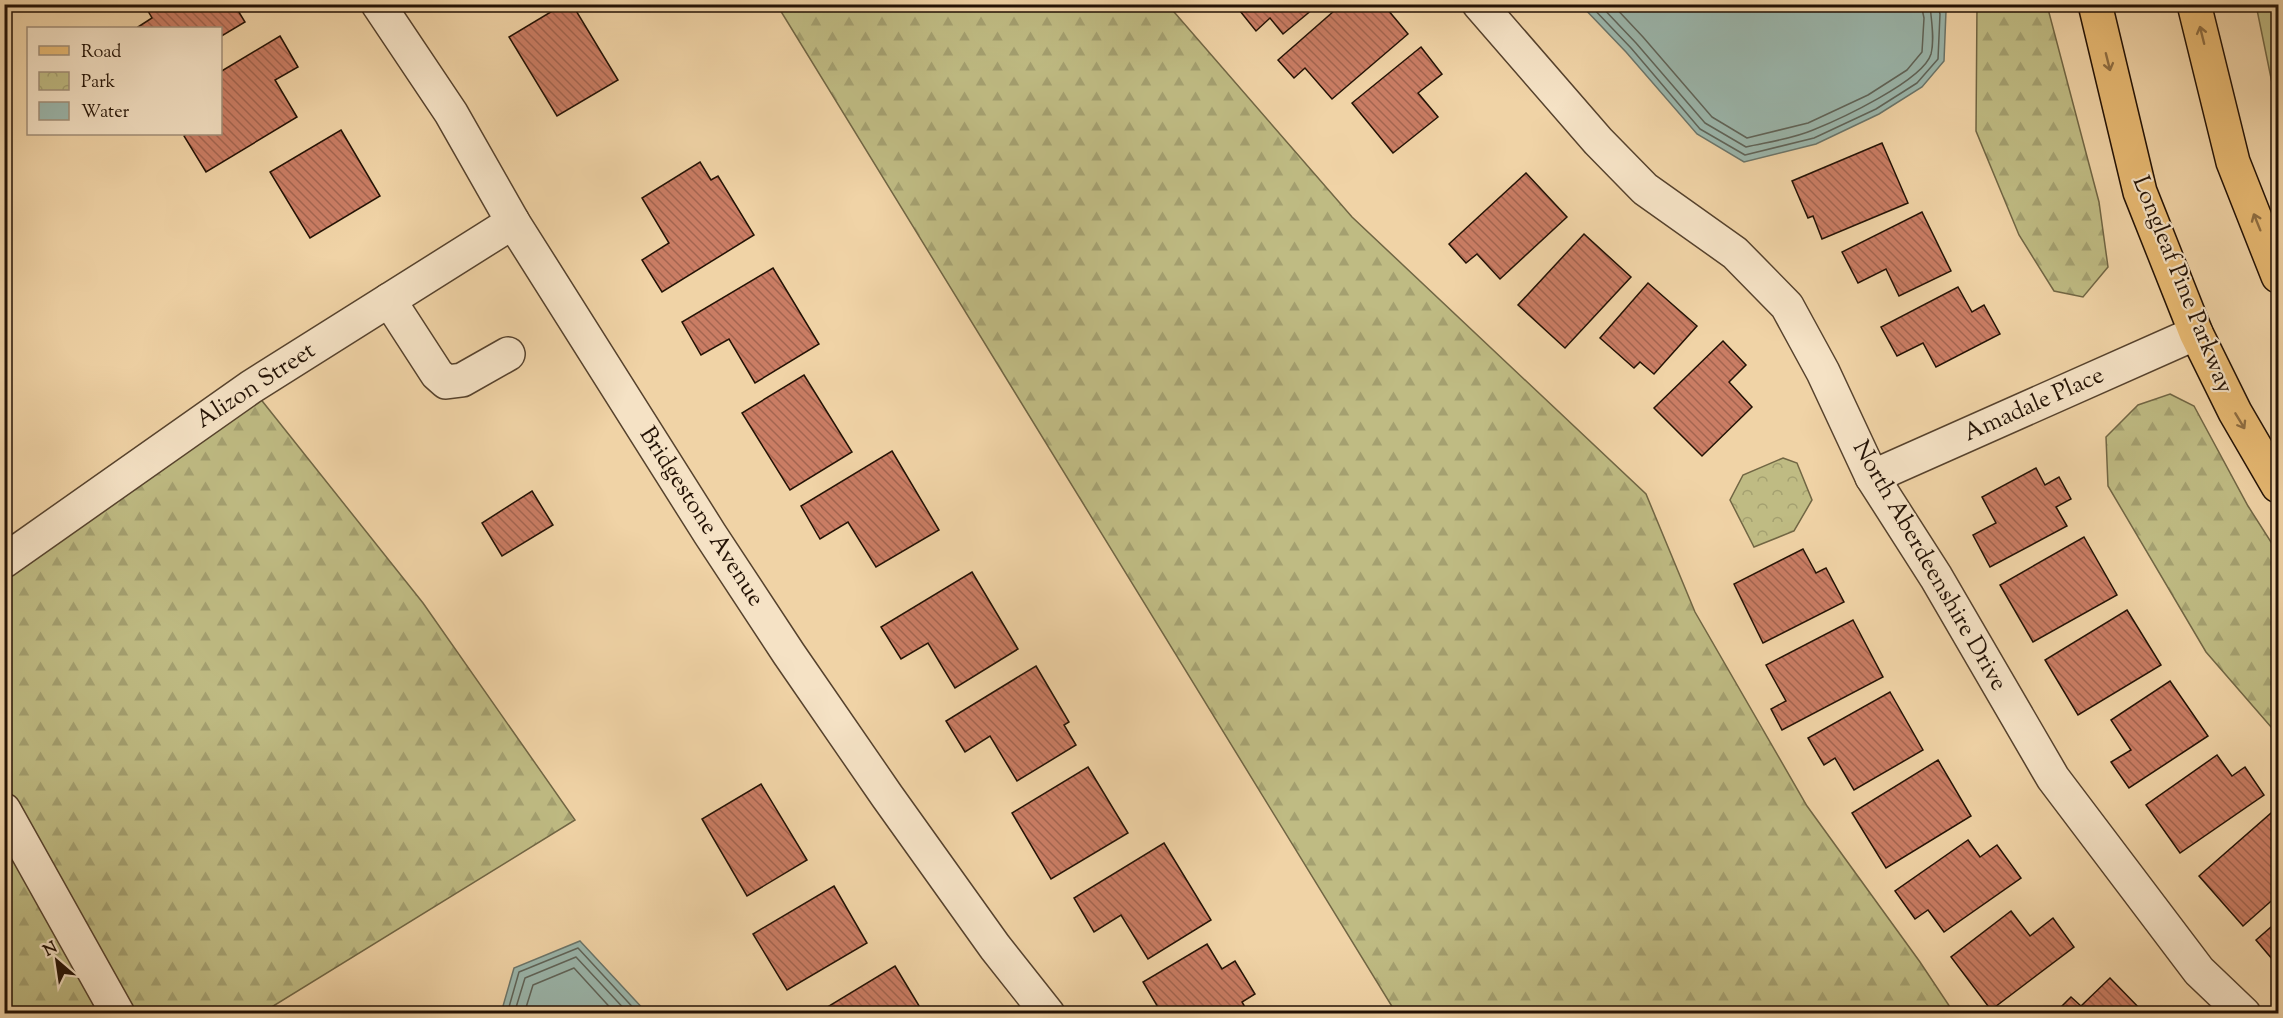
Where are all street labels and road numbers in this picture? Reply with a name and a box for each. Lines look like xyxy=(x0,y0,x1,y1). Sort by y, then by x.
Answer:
street label: Longleaf Pine Parkway xyxy=(2123,171,2241,399)
street label: Alizon Street xyxy=(190,335,322,437)
street label: Amadale Place xyxy=(1958,359,2110,451)
street label: Bridgestone Avenue xyxy=(630,420,772,614)
street label: North Aberdeenshire Drive xyxy=(1843,435,2015,697)

